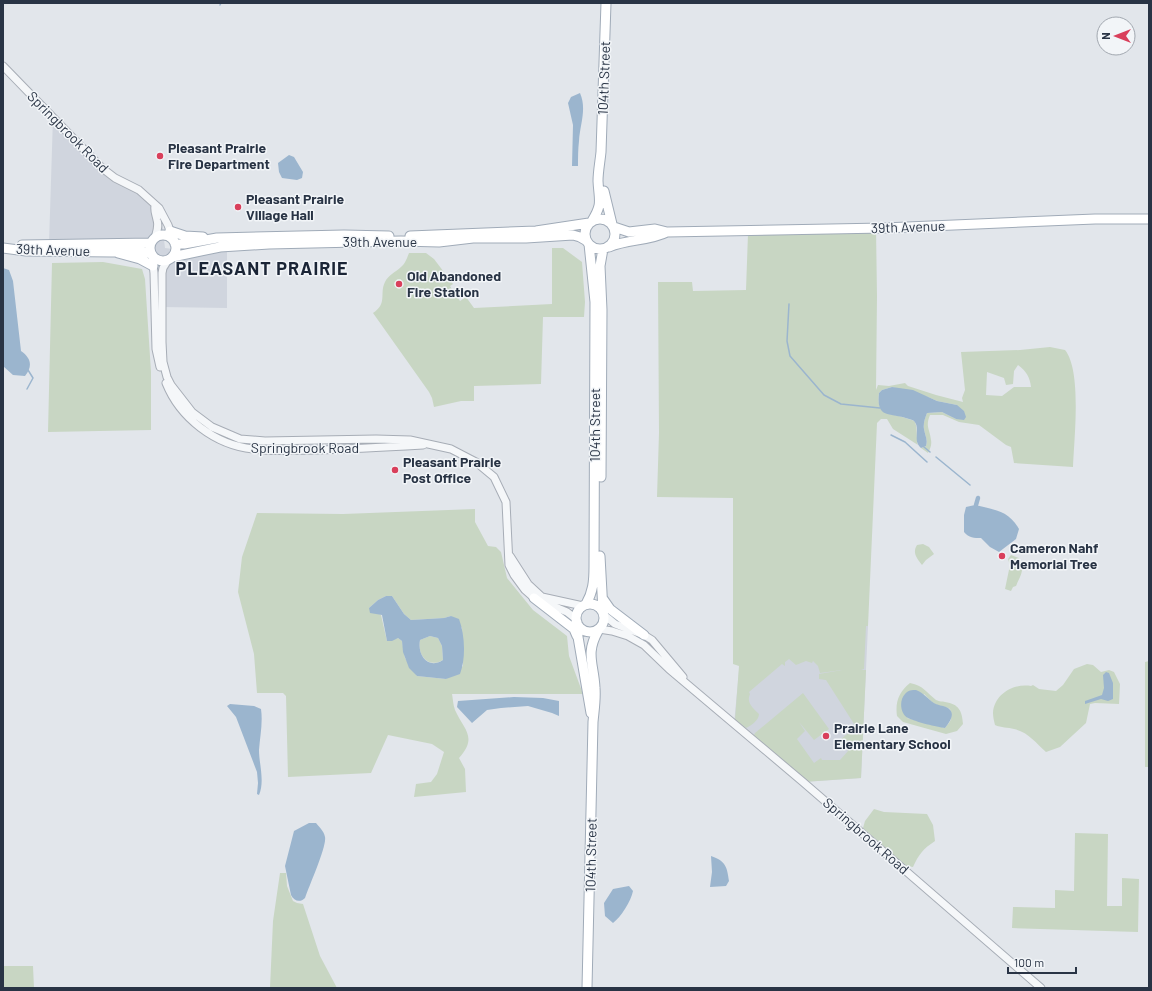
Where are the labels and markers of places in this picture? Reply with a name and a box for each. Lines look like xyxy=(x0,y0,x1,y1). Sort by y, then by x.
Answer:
place label: Pleasant Prairie Fire Department xyxy=(168,139,270,172)
marker: Pleasant Prairie Fire Department xyxy=(155,151,165,161)
place label: Pleasant Prairie Village Hall xyxy=(246,190,344,223)
marker: Pleasant Prairie Village Hall xyxy=(233,202,243,212)
place label: Old Abandoned Fire Station xyxy=(407,267,501,300)
marker: Old Abandoned Fire Station xyxy=(394,279,404,289)
place label: Pleasant Prairie Post Office xyxy=(403,453,501,486)
marker: Pleasant Prairie Post Office xyxy=(390,465,400,475)
place label: Cameron Nahf Memorial Tree xyxy=(1010,539,1098,572)
marker: Cameron Nahf Memorial Tree xyxy=(997,551,1007,561)
place label: Prairie Lane Elementary School xyxy=(834,719,951,752)
marker: Prairie Lane Elementary School xyxy=(821,731,831,741)

